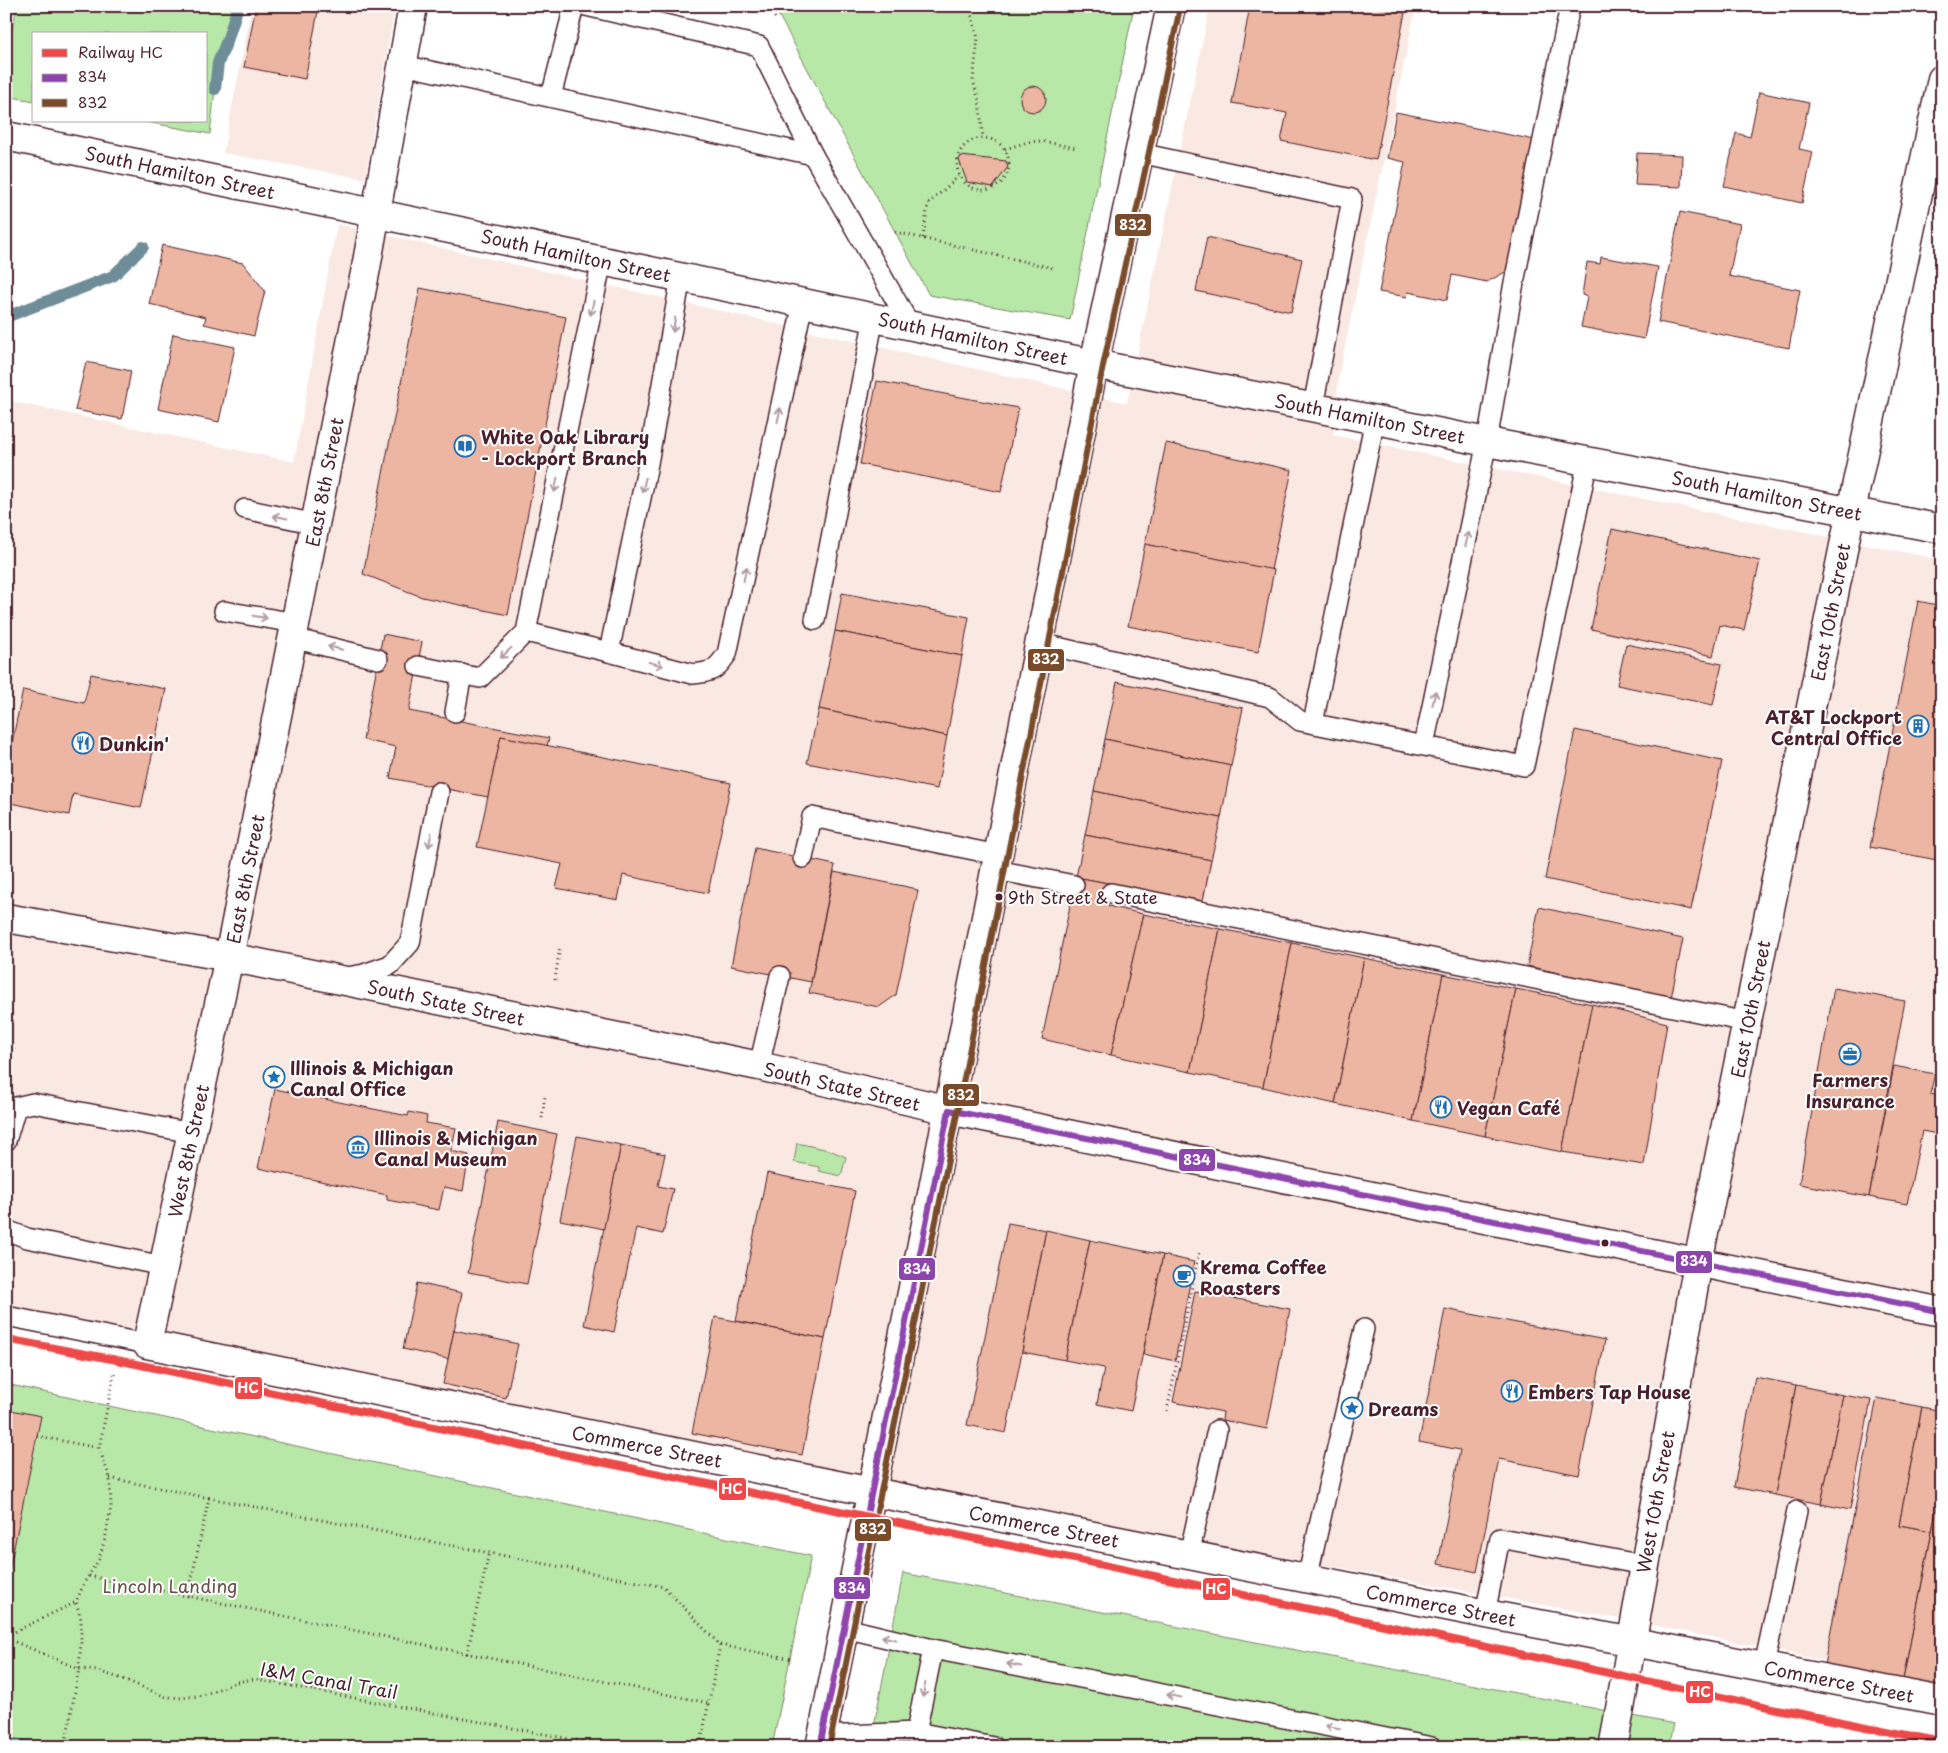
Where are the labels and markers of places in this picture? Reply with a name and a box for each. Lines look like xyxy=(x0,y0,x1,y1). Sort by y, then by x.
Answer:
place label: White Oak Library - Lockport Branch xyxy=(481,423,649,471)
library icon: White Oak Library - Lockport Branch xyxy=(453,434,477,458)
place label: AT&T Lockport Central Office xyxy=(1765,703,1902,751)
building icon: AT&T Lockport Central Office xyxy=(1906,714,1930,738)
place label: Dunkin' xyxy=(99,730,169,757)
restaurant icon: Dunkin' xyxy=(71,731,95,755)
place label: 9th Street & State xyxy=(1008,884,1158,910)
marker: 9th Street & State xyxy=(994,892,1004,902)
office icon: Farmers Insurance xyxy=(1838,1042,1862,1066)
place label: Illinois & Michigan Canal Office xyxy=(290,1054,454,1102)
place icon: Illinois & Michigan Canal Office xyxy=(262,1065,286,1089)
place label: Farmers Insurance xyxy=(1805,1066,1895,1114)
place label: Vegan Café xyxy=(1457,1094,1561,1121)
restaurant icon: Vegan Café xyxy=(1429,1095,1453,1119)
place label: Illinois & Michigan Canal Museum xyxy=(374,1124,538,1172)
museum icon: Illinois & Michigan Canal Museum xyxy=(346,1135,370,1159)
unlabelled marker xyxy=(1600,1238,1610,1248)
place label: Krema Coffee Roasters xyxy=(1200,1253,1327,1301)
cafe icon: Krema Coffee Roasters xyxy=(1172,1264,1196,1288)
place label: Embers Tap House xyxy=(1528,1378,1691,1405)
restaurant icon: Embers Tap House xyxy=(1500,1379,1524,1403)
place label: Dreams xyxy=(1368,1395,1439,1422)
place icon: Dreams xyxy=(1340,1396,1364,1420)

